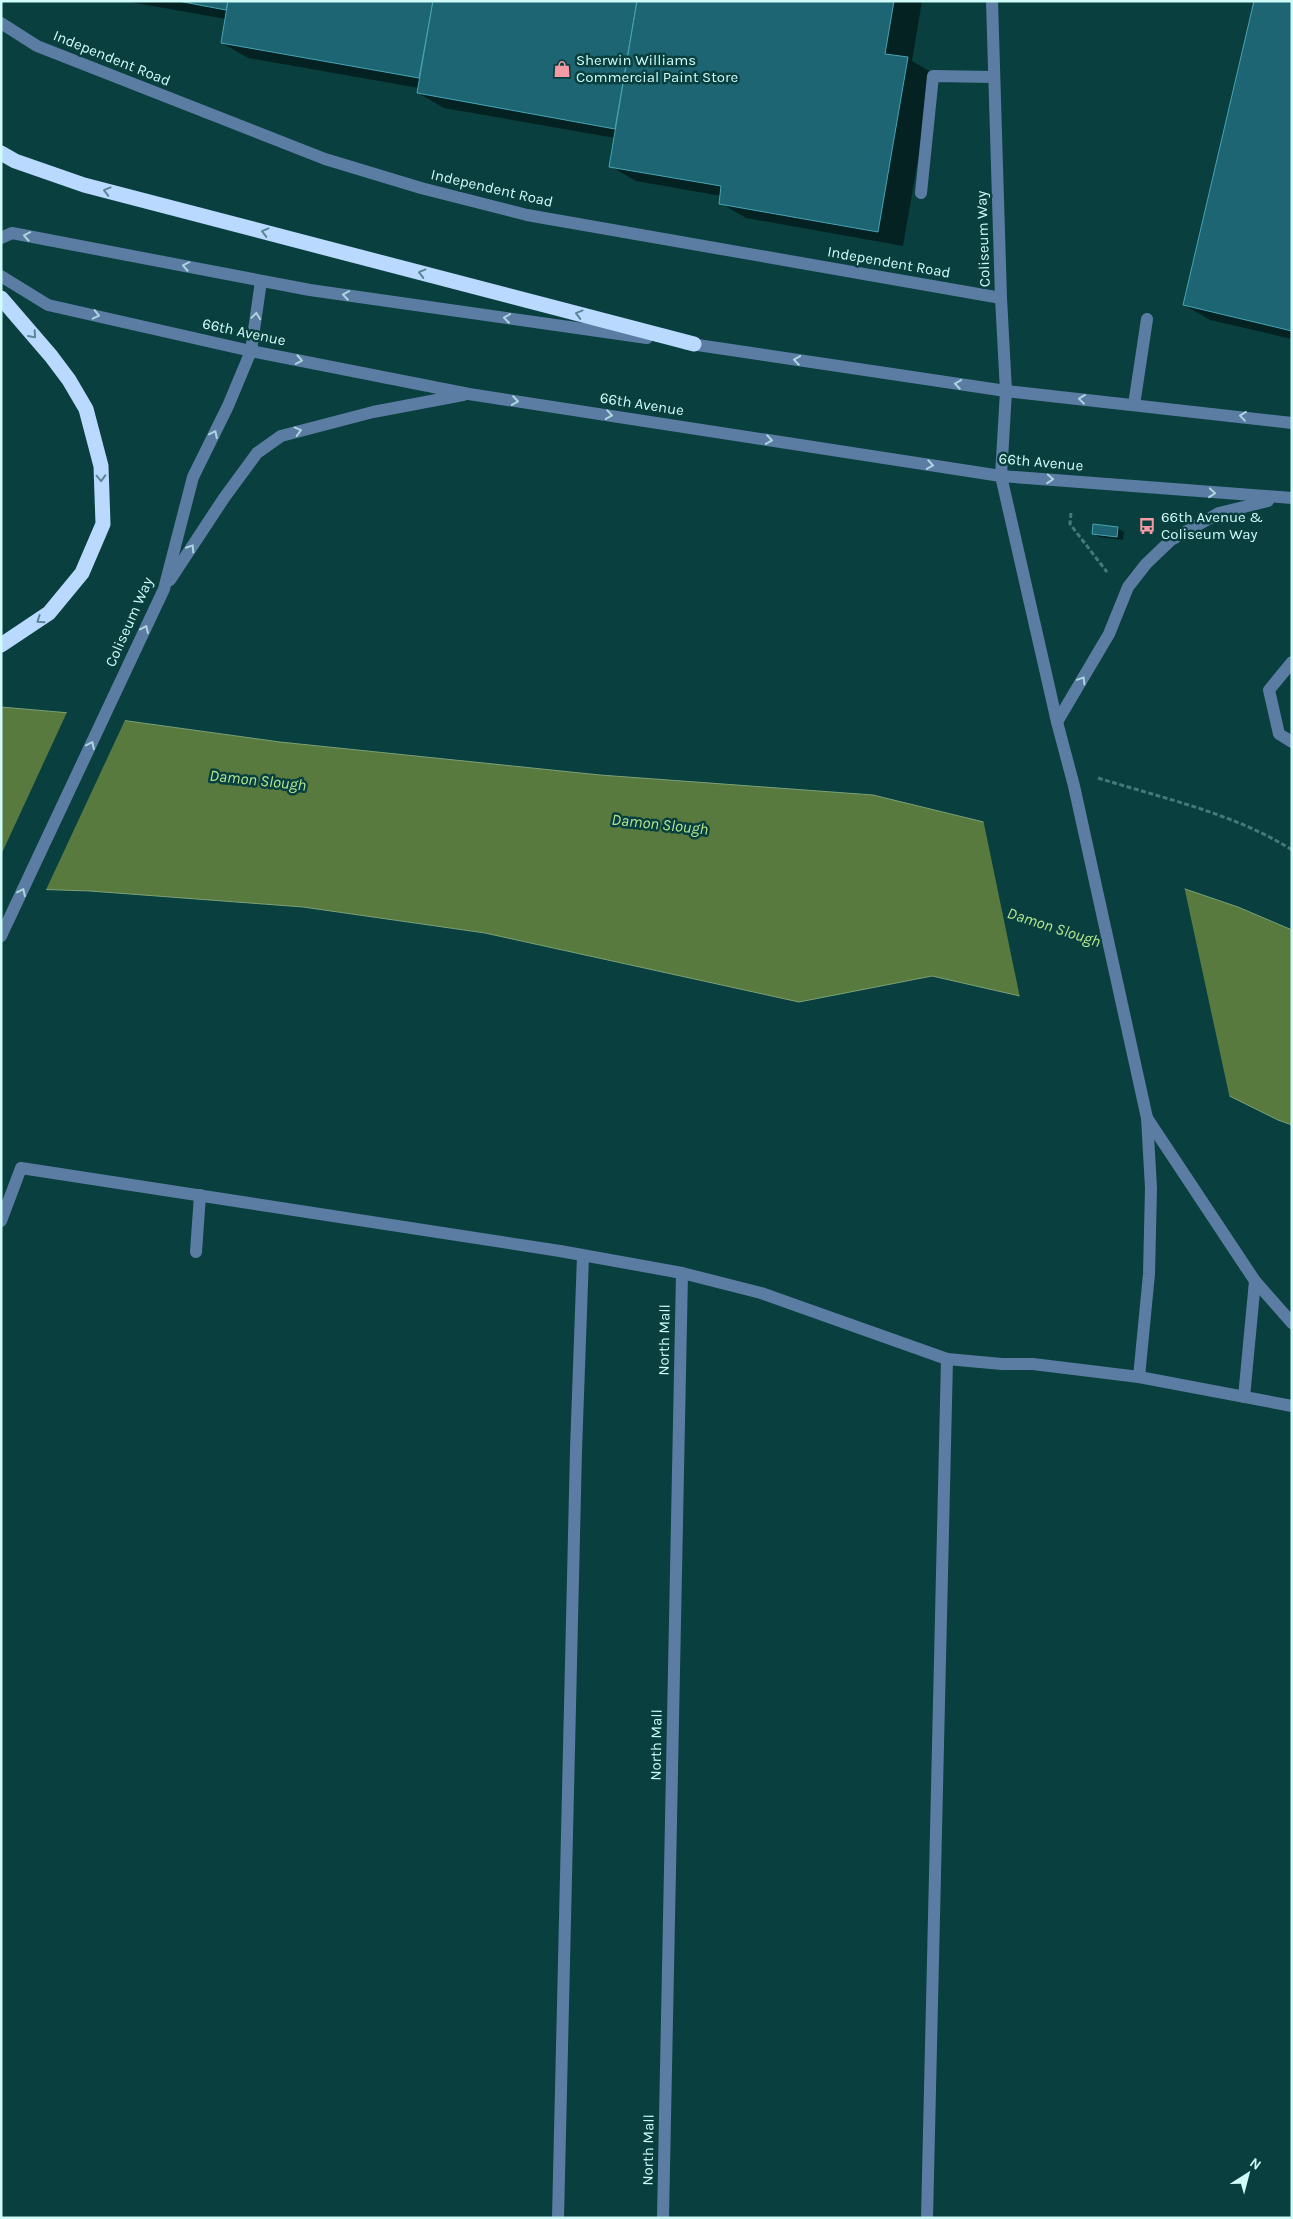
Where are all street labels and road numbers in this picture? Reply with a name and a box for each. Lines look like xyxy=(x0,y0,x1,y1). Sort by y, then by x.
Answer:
street label: Independent Road xyxy=(51,26,173,90)
street label: Independent Road xyxy=(429,165,555,211)
street label: Coliseum Way xyxy=(972,190,994,288)
street label: Independent Road xyxy=(826,242,952,282)
street label: 66th Avenue xyxy=(201,314,287,350)
street label: 66th Avenue xyxy=(599,388,685,420)
street label: 66th Avenue xyxy=(998,449,1084,475)
street label: Coliseum Way xyxy=(101,574,157,670)
street label: North Mall xyxy=(654,1304,674,1376)
street label: North Mall xyxy=(646,1709,666,1781)
street label: North Mall xyxy=(638,2114,658,2186)

